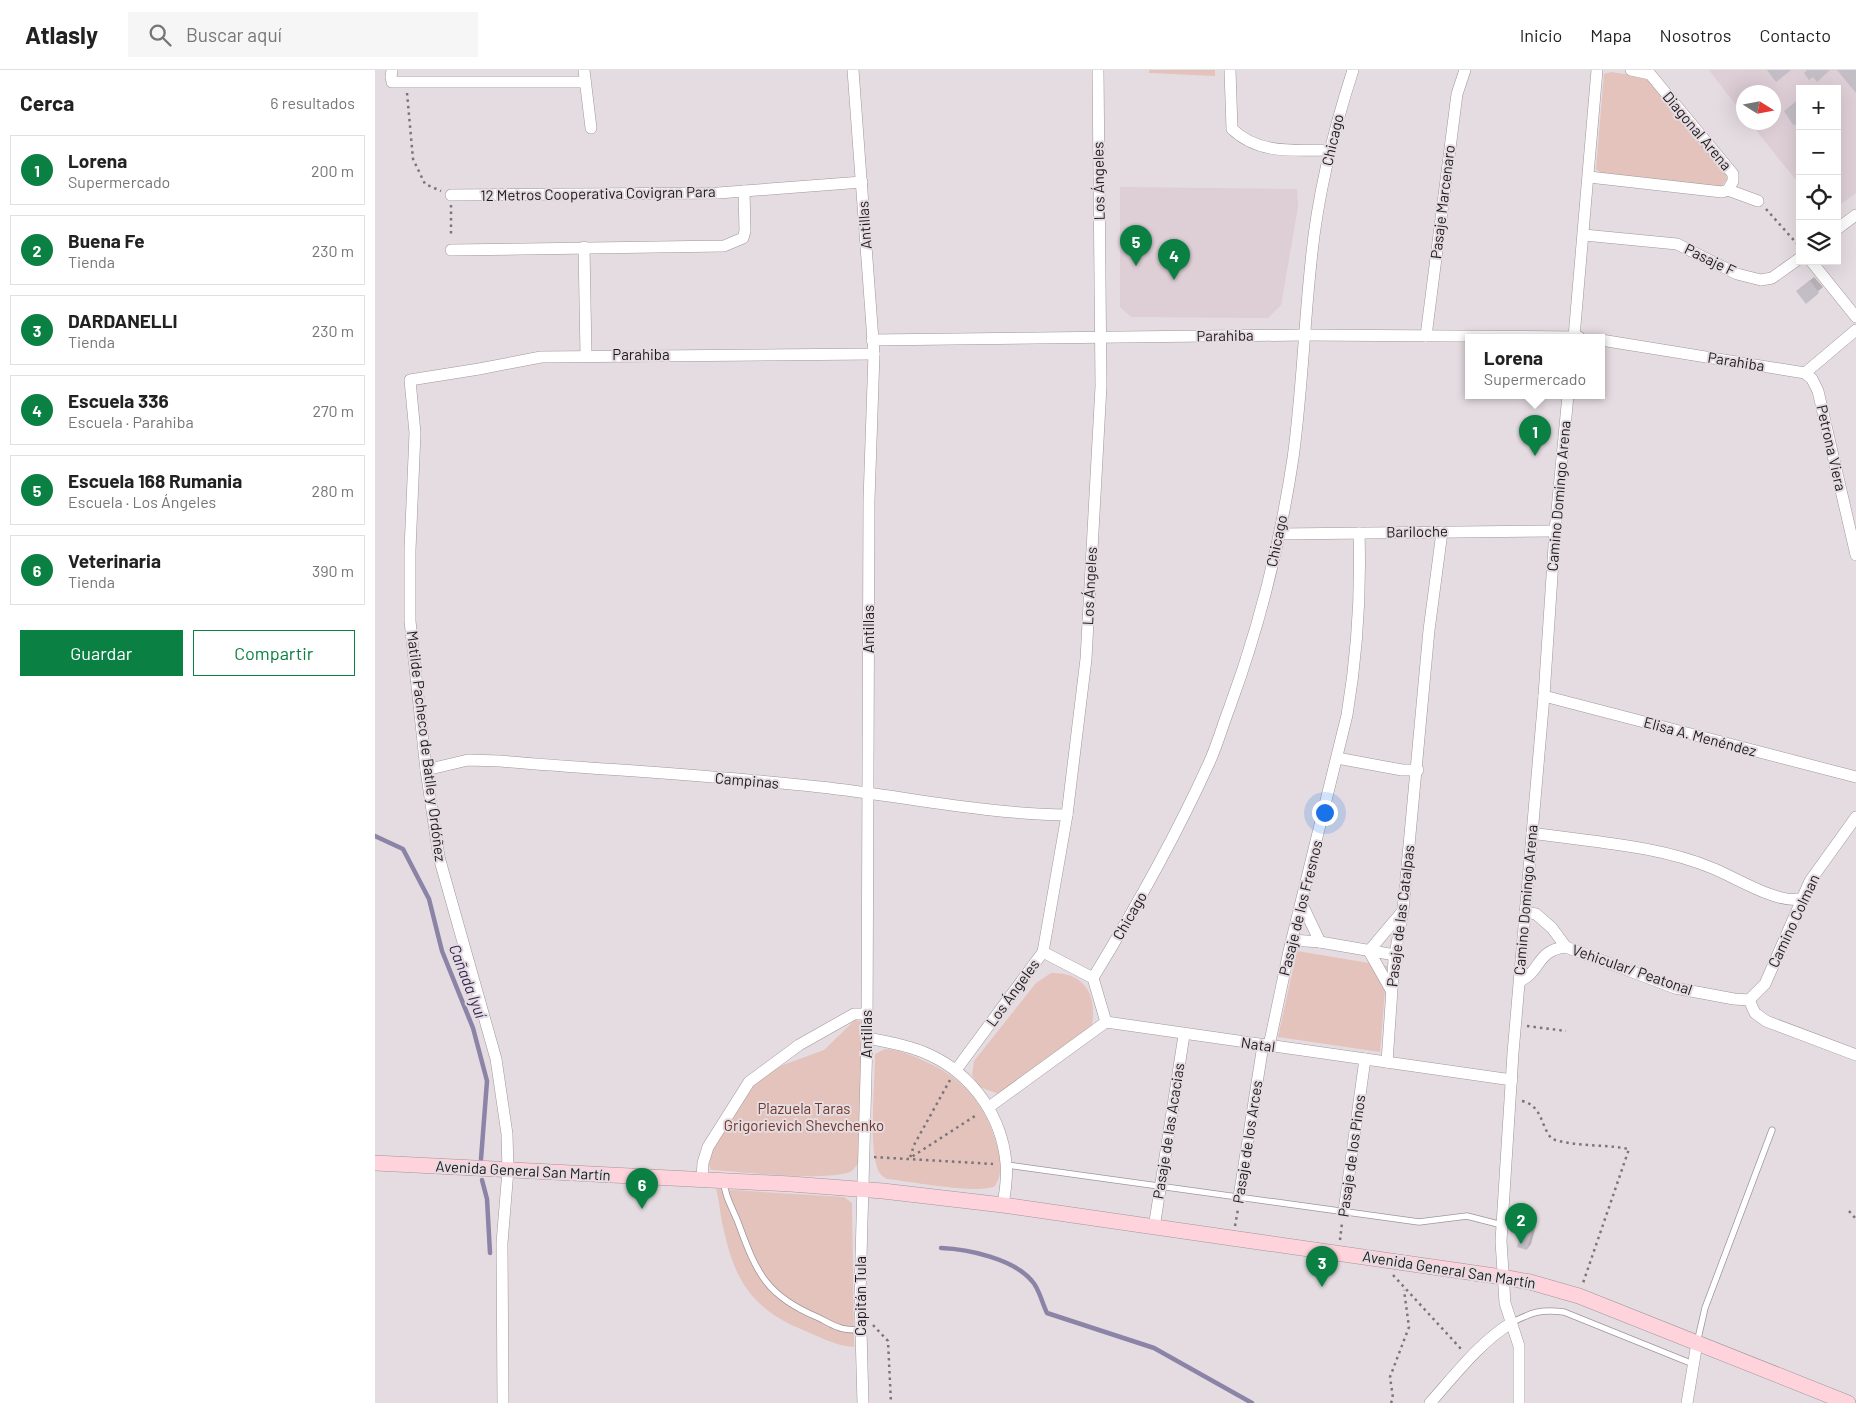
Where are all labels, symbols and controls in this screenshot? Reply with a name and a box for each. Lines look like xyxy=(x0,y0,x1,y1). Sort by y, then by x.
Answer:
search box xyxy=(128,12,478,57)
text: Atlasly xyxy=(25,20,98,49)
icon: search xyxy=(146,21,174,49)
text: Buscar aquí xyxy=(186,23,282,46)
text: Inicio xyxy=(1520,24,1562,46)
text: Mapa xyxy=(1590,24,1632,46)
text: Nosotros xyxy=(1660,24,1731,46)
text: Contacto xyxy=(1759,24,1831,46)
north arrow xyxy=(1736,85,1781,130)
map controls xyxy=(1796,85,1841,265)
button: + xyxy=(1796,85,1841,130)
street label: Diagonal Arena xyxy=(1660,87,1736,173)
text: Cerca xyxy=(20,90,74,115)
text: 6 resultados xyxy=(270,93,355,112)
street label: Chicago xyxy=(1317,112,1347,167)
button: − xyxy=(1796,130,1841,175)
street label: Los Ángeles xyxy=(1088,142,1108,220)
street label: Pasaje Marcenaro xyxy=(1426,144,1458,260)
text: Lorena xyxy=(68,149,127,172)
text: 1 xyxy=(34,161,40,180)
text: 200 m xyxy=(311,161,354,180)
text: Supermercado xyxy=(68,172,170,191)
button: locate xyxy=(1796,175,1841,220)
street label: 12 Metros Cooperativa Covigran Para xyxy=(480,182,716,204)
street label: Antillas xyxy=(853,200,875,250)
button: layers xyxy=(1796,220,1841,265)
pin: 5 xyxy=(1120,225,1152,266)
text: Buena Fe xyxy=(68,229,145,252)
pin: 4 xyxy=(1158,239,1190,280)
street label: Pasaje F xyxy=(1682,239,1739,279)
text: 2 xyxy=(33,241,41,260)
text: 230 m xyxy=(312,241,354,260)
text: Tienda xyxy=(68,252,115,271)
text: DARDANELLI xyxy=(68,309,178,332)
text: 3 xyxy=(33,321,41,340)
text: 230 m xyxy=(312,321,354,340)
street label: Parahiba xyxy=(1196,326,1254,344)
text: Tienda xyxy=(68,332,115,351)
popup xyxy=(1465,334,1605,399)
street label: Parahiba xyxy=(612,345,670,363)
text: Lorena xyxy=(1484,346,1543,369)
street label: Parahiba xyxy=(1706,348,1766,374)
text: Supermercado xyxy=(1484,369,1586,388)
text: Escuela 336 xyxy=(68,389,169,412)
text: 4 xyxy=(32,401,42,420)
text: 270 m xyxy=(312,401,354,420)
street label: Petrona Viera xyxy=(1813,403,1851,493)
text: Escuela · Parahiba xyxy=(68,412,194,431)
pin: 1 xyxy=(1519,415,1551,456)
street label: Camino Domingo Arena xyxy=(1542,420,1574,572)
text: Escuela 168 Rumania xyxy=(68,469,242,492)
text: 5 xyxy=(33,481,41,500)
text: 280 m xyxy=(312,481,354,500)
text: Escuela · Los Ángeles xyxy=(68,492,216,511)
street label: Chicago xyxy=(1262,513,1290,568)
street label: Bariloche xyxy=(1386,521,1448,541)
street label: Los Ángeles xyxy=(1078,546,1100,626)
text: Veterinaria xyxy=(68,549,161,572)
text: 6 xyxy=(33,561,41,580)
text: 390 m xyxy=(312,561,354,580)
text: Tienda xyxy=(68,572,115,591)
street label: Antillas xyxy=(859,605,877,653)
street label: Matilde Pacheco de Batlle y Ordóñez xyxy=(404,629,450,863)
button: Guardar xyxy=(20,630,183,676)
button: Compartir xyxy=(193,630,355,676)
street label: Elisa A. Menéndez xyxy=(1642,712,1759,760)
street label: Campinas xyxy=(714,768,780,792)
your location xyxy=(1312,800,1338,826)
street label: Camino Domingo Arena xyxy=(1509,824,1541,976)
street label: Pasaje de los Fresnos xyxy=(1274,838,1326,977)
street label: Pasaje de las Catalpas xyxy=(1382,844,1418,988)
street label: Camino Colman xyxy=(1764,871,1823,970)
street label: Chicago xyxy=(1108,888,1150,943)
street label: Vehicular/ Peatonal xyxy=(1570,940,1695,998)
water label: Cañada Iyuí xyxy=(446,941,492,1022)
street label: Los Ángeles xyxy=(982,955,1043,1030)
street label: Antillas xyxy=(857,1010,875,1058)
street label: Natal xyxy=(1240,1033,1276,1055)
street label: Pasaje de las Acacias xyxy=(1148,1062,1188,1200)
street label: Pasaje de los Arces xyxy=(1228,1079,1266,1205)
street label: Pasaje de los Pinos xyxy=(1334,1094,1368,1218)
park label: Plazuela Taras Grigorievich Shevchenko xyxy=(724,1099,884,1134)
street label: Avenida General San Martín xyxy=(435,1156,611,1184)
pin: 6 xyxy=(626,1168,658,1209)
pin: 2 xyxy=(1505,1203,1537,1244)
pin: 3 xyxy=(1306,1246,1338,1287)
street label: Avenida General San Martín xyxy=(1361,1246,1537,1292)
street label: Capitán Tula xyxy=(851,1256,869,1336)

